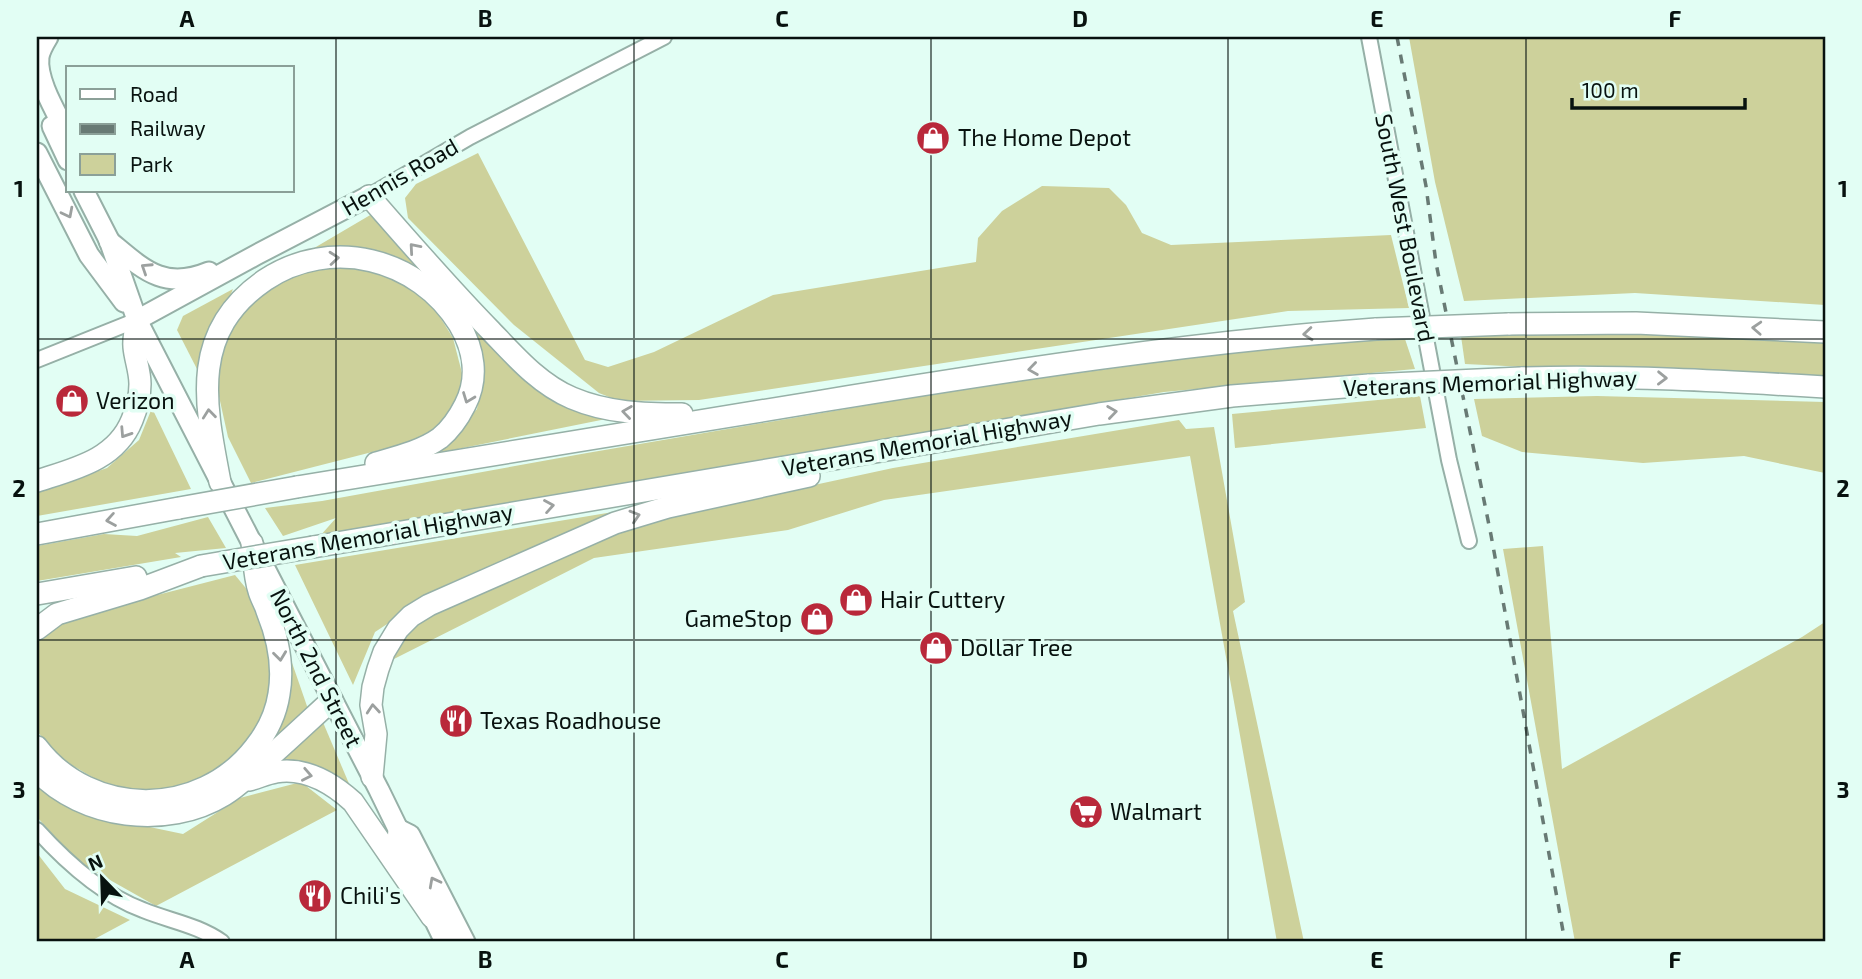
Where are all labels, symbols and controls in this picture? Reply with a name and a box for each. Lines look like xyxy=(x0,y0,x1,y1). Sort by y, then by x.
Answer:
text: A xyxy=(179,4,195,32)
text: B xyxy=(478,4,492,32)
text: C xyxy=(775,4,789,32)
text: D xyxy=(1072,4,1088,32)
text: E xyxy=(1370,4,1384,32)
text: F xyxy=(1669,4,1682,32)
legend xyxy=(66,66,294,192)
scale bar xyxy=(1572,66,1745,110)
text: 100 m xyxy=(1582,77,1639,102)
text: Road xyxy=(130,81,178,106)
street label: South West Boulevard xyxy=(1370,111,1442,344)
text: Railway xyxy=(130,115,206,140)
shop icon: The Home Depot xyxy=(914,119,952,157)
place label: The Home Depot xyxy=(958,123,1131,151)
street label: Hennis Road xyxy=(336,132,463,221)
text: Park xyxy=(130,151,173,176)
text: 1 xyxy=(14,174,24,202)
text: 1 xyxy=(1838,174,1848,202)
one-way arrow xyxy=(59,206,73,218)
one-way arrow xyxy=(410,243,422,256)
one-way arrow xyxy=(328,251,339,266)
one-way arrow xyxy=(141,264,154,277)
one-way arrow xyxy=(1751,321,1762,336)
one-way arrow xyxy=(1302,326,1313,341)
one-way arrow xyxy=(1028,361,1039,376)
street label: Veterans Memorial Highway xyxy=(1342,363,1637,401)
one-way arrow xyxy=(1657,371,1668,386)
shop icon: Verizon xyxy=(53,382,91,420)
place label: Verizon xyxy=(96,386,175,414)
one-way arrow xyxy=(462,391,476,403)
street label: Veterans Memorial Highway xyxy=(780,403,1074,481)
one-way arrow xyxy=(621,404,632,419)
one-way arrow xyxy=(1106,405,1117,420)
one-way arrow xyxy=(202,408,217,420)
one-way arrow xyxy=(120,425,133,438)
text: 2 xyxy=(12,474,26,502)
text: 2 xyxy=(1836,474,1850,502)
street label: Veterans Memorial Highway xyxy=(221,497,515,575)
one-way arrow xyxy=(543,499,555,514)
one-way arrow xyxy=(629,510,641,525)
one-way arrow xyxy=(105,512,117,527)
shop icon: Hair Cuttery xyxy=(837,581,875,619)
street label: North 2nd Street xyxy=(265,584,369,752)
place label: Hair Cuttery xyxy=(880,585,1005,613)
shop icon: GameStop xyxy=(798,600,836,638)
place label: GameStop xyxy=(684,604,792,632)
shop icon: Dollar Tree xyxy=(917,629,955,667)
place label: Dollar Tree xyxy=(960,633,1073,661)
one-way arrow xyxy=(272,650,287,662)
restaurant icon: Texas Roadhouse xyxy=(437,702,475,740)
one-way arrow xyxy=(366,703,381,714)
place label: Texas Roadhouse xyxy=(480,706,661,734)
one-way arrow xyxy=(301,766,313,781)
text: 3 xyxy=(12,775,26,803)
text: 3 xyxy=(1836,775,1850,803)
supermarket icon: Walmart xyxy=(1067,793,1105,831)
place label: Walmart xyxy=(1110,797,1202,825)
north arrow xyxy=(66,842,136,912)
text: N xyxy=(84,849,106,875)
one-way arrow xyxy=(429,876,442,889)
restaurant icon: Chili's xyxy=(296,877,334,915)
place label: Chili's xyxy=(340,881,401,909)
text: A xyxy=(179,945,195,973)
text: B xyxy=(478,945,492,973)
text: C xyxy=(775,945,789,973)
text: D xyxy=(1072,945,1088,973)
text: E xyxy=(1370,945,1384,973)
text: F xyxy=(1669,945,1682,973)

